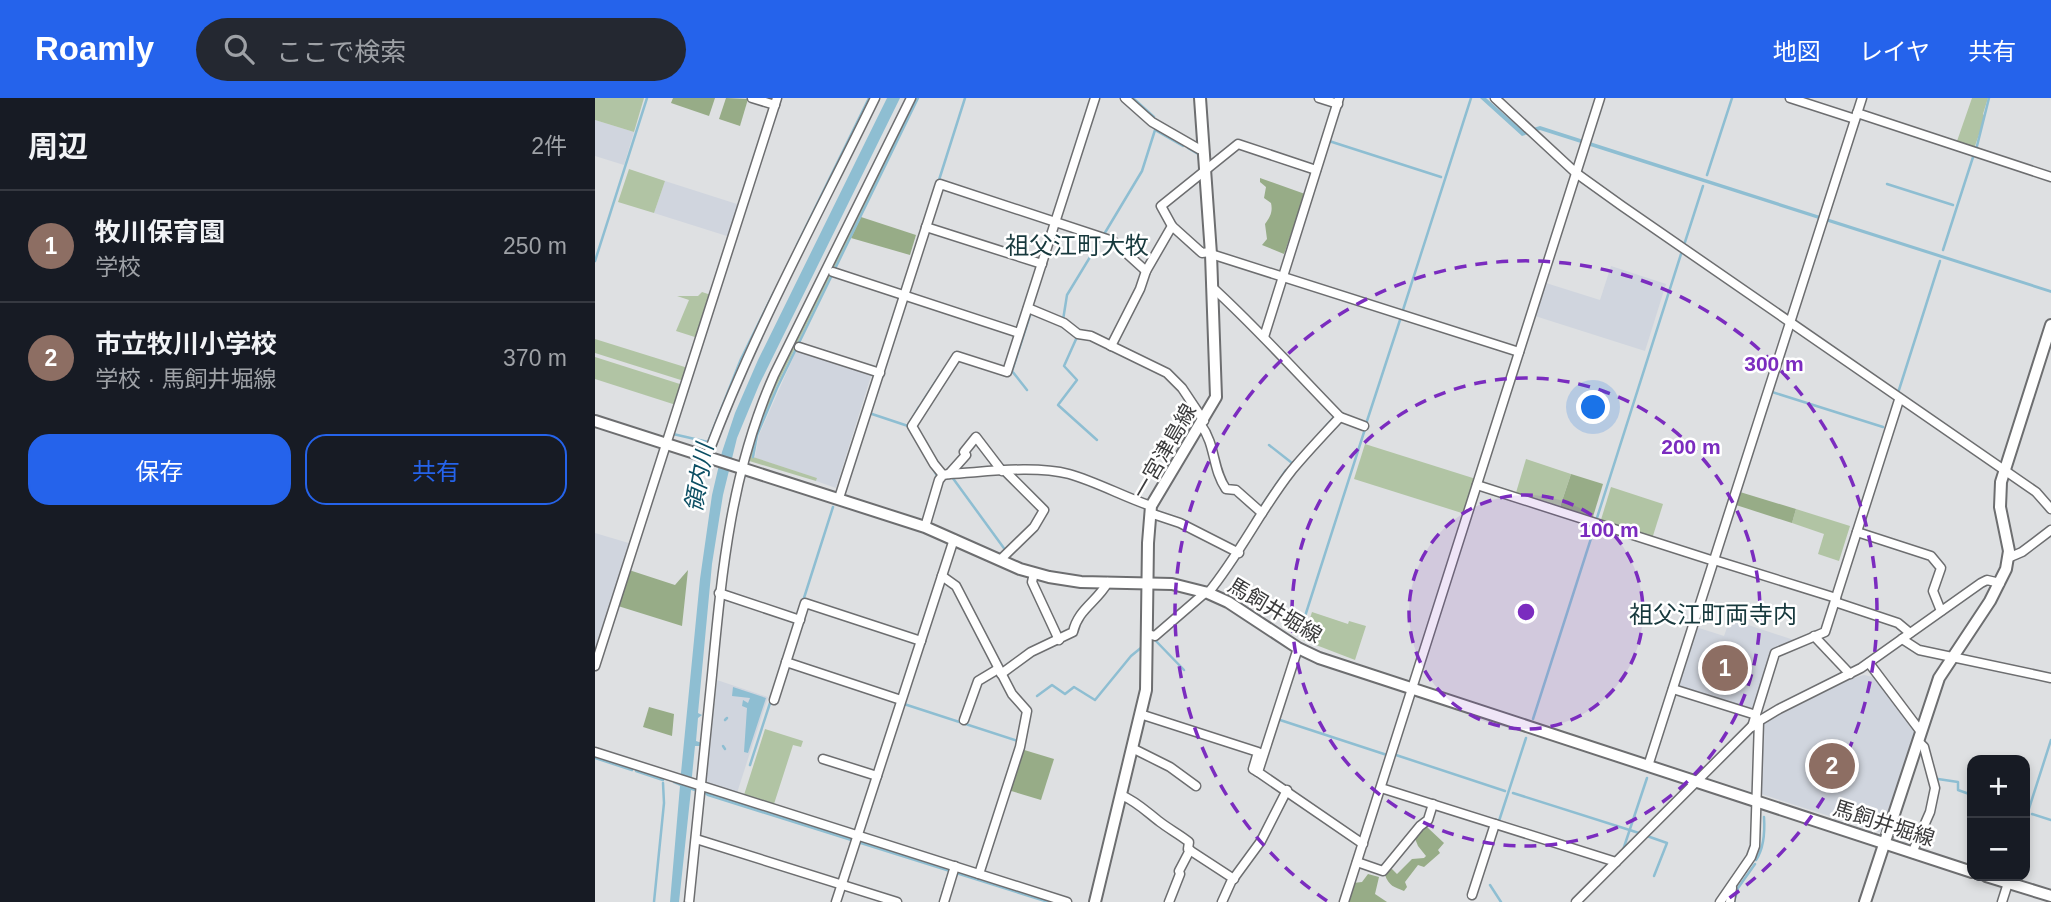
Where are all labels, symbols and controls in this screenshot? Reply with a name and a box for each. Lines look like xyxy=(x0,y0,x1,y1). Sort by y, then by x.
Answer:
search box xyxy=(196,18,686,81)
text: Roamly xyxy=(35,30,154,67)
icon: search xyxy=(220,30,258,68)
text: ここで検索 xyxy=(276,37,406,67)
text: 地図 xyxy=(1773,38,1821,65)
text: レイヤ xyxy=(1859,38,1930,65)
text: 共有 xyxy=(1968,38,2016,65)
text: 周辺 xyxy=(28,130,88,163)
text: 2件 xyxy=(531,133,567,159)
text: 牧川保育園 xyxy=(95,217,225,247)
district label: 祖父江町大牧 xyxy=(1005,232,1149,259)
text: 1 xyxy=(45,233,57,259)
text: 250 m xyxy=(503,233,567,259)
text: 学校 xyxy=(95,254,141,280)
text: 市立牧川小学校 xyxy=(95,329,277,359)
text: 2 xyxy=(45,345,57,371)
text: 370 m xyxy=(503,345,567,371)
text: 300 m xyxy=(1744,352,1804,375)
text: 学校 · 馬飼井堀線 xyxy=(95,366,276,392)
your location xyxy=(1576,390,1610,424)
street label: 一宮津島線 xyxy=(1128,400,1200,502)
button: 保存 xyxy=(28,434,291,505)
button: 共有 xyxy=(305,434,567,505)
text: 200 m xyxy=(1661,435,1721,458)
water label: 領内川 xyxy=(680,439,718,514)
text: 100 m xyxy=(1579,518,1639,541)
street label: 馬飼井堀線 xyxy=(1224,573,1326,647)
centre of rings xyxy=(1514,600,1538,624)
district label: 祖父江町両寺内 xyxy=(1629,601,1797,628)
pin: 1 xyxy=(1702,642,1748,694)
pin: 2 xyxy=(1809,740,1855,792)
map controls xyxy=(1967,755,2030,881)
button: + xyxy=(1967,755,2030,818)
street label: 馬飼井堀線 xyxy=(1831,796,1937,850)
button: − xyxy=(1967,818,2030,881)

